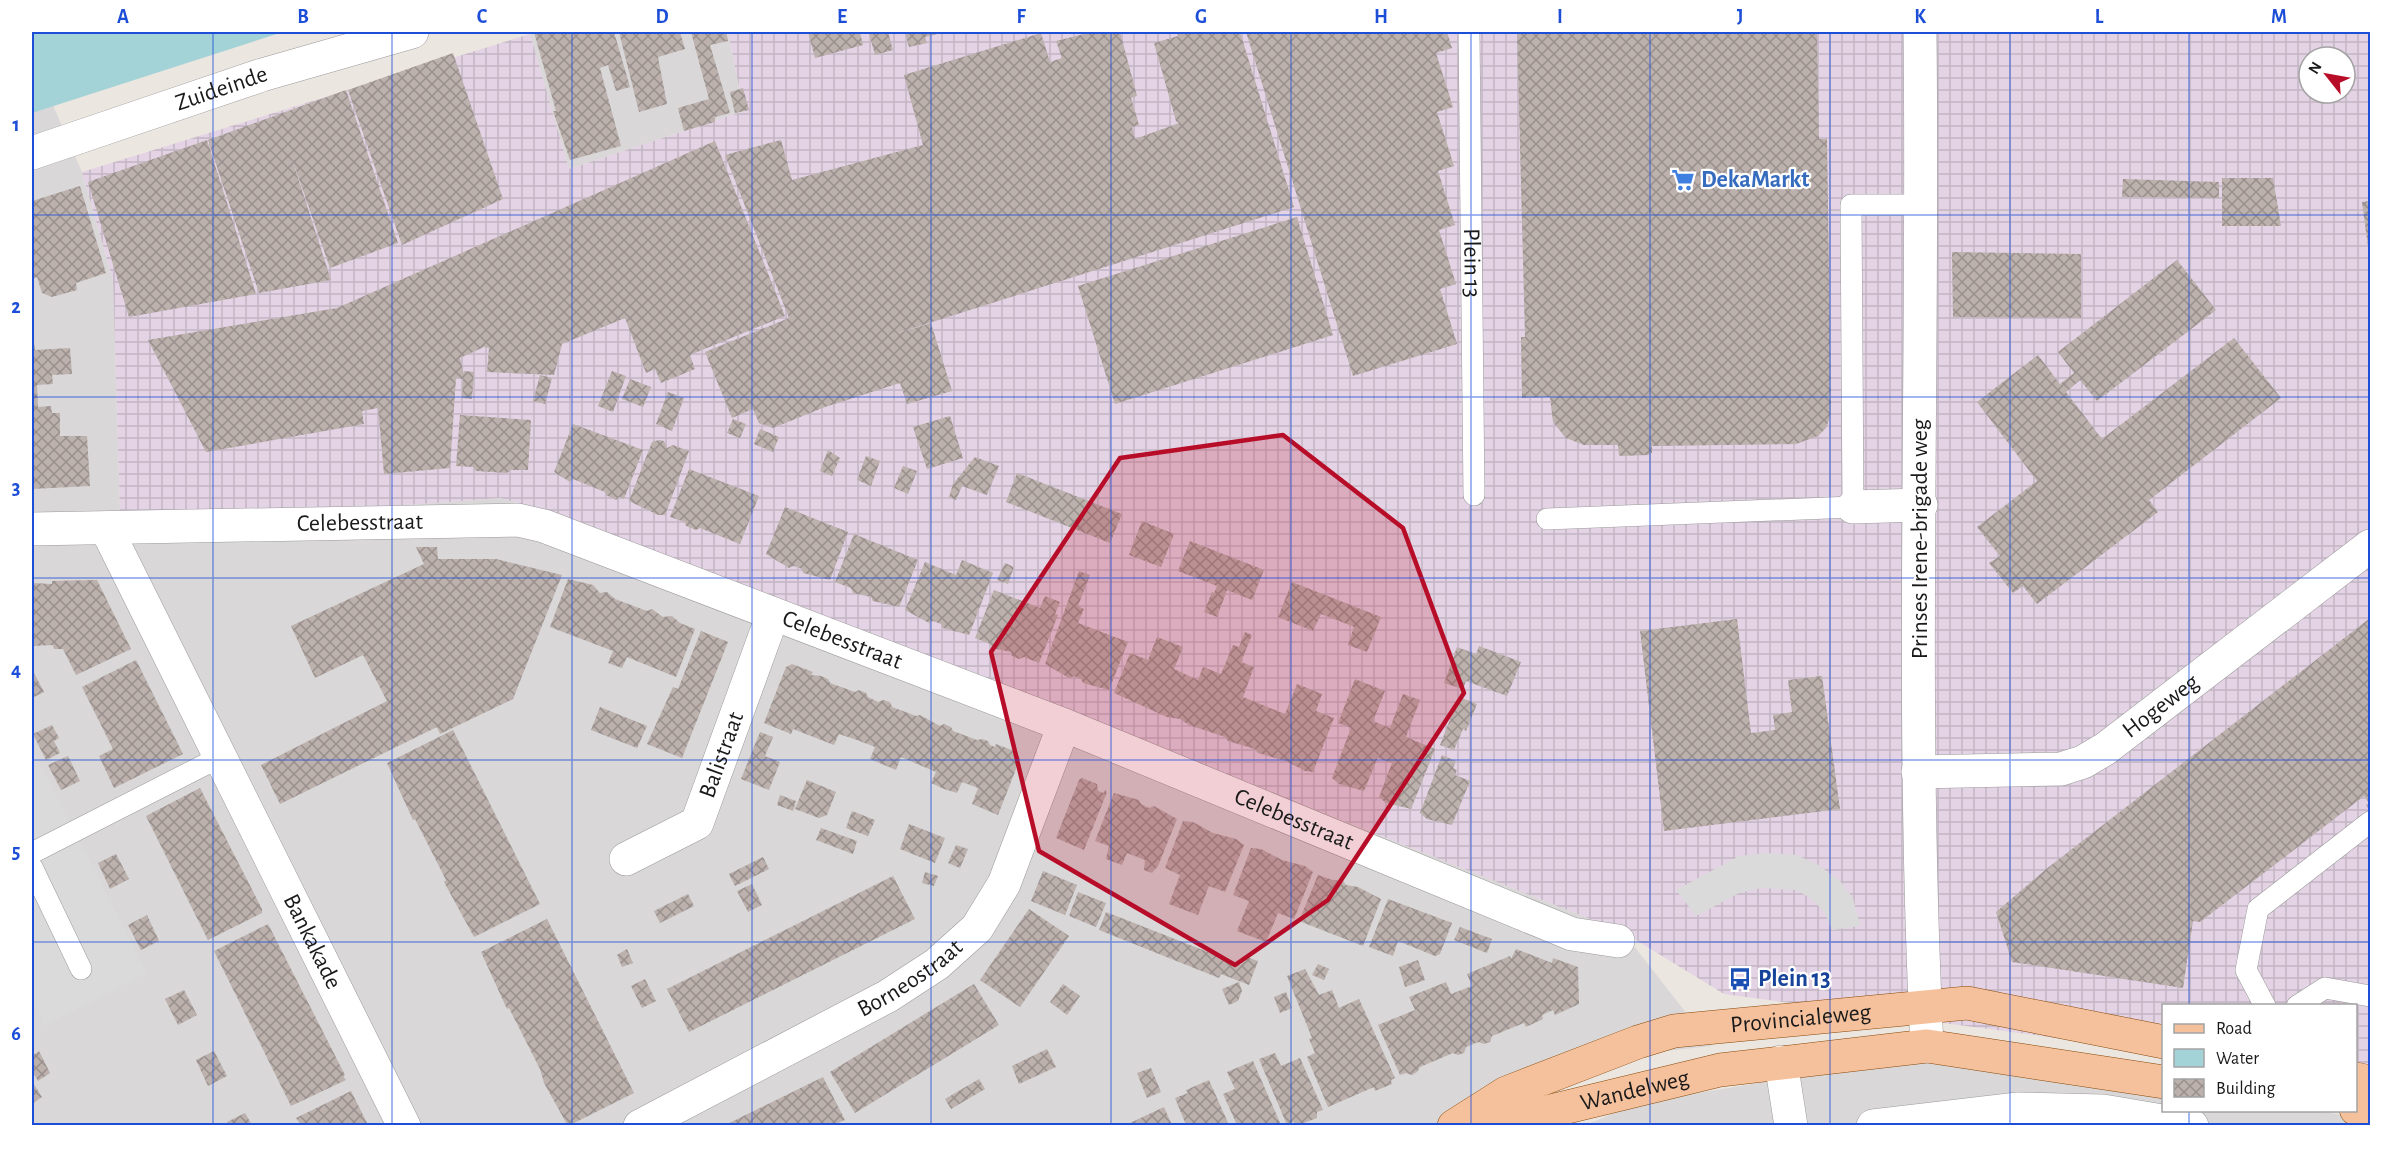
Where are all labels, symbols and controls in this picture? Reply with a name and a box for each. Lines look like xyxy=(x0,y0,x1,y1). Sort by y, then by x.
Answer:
text: A xyxy=(117,7,129,27)
text: B xyxy=(297,7,309,27)
text: C xyxy=(477,7,488,27)
text: D xyxy=(655,7,669,27)
text: E xyxy=(837,7,847,27)
text: F xyxy=(1016,7,1026,27)
text: G xyxy=(1195,7,1207,27)
text: H xyxy=(1374,7,1388,27)
text: I xyxy=(1557,7,1563,27)
text: J xyxy=(1737,7,1743,27)
text: K xyxy=(1914,7,1926,27)
text: L xyxy=(2095,7,2104,27)
text: M xyxy=(2271,7,2287,27)
north arrow xyxy=(2297,45,2357,105)
text: N xyxy=(2305,59,2325,77)
street label: Zuideinde xyxy=(172,62,271,115)
text: 1 xyxy=(12,115,20,135)
supermarket icon: DekaMarkt xyxy=(1670,167,1696,193)
place label: DekaMarkt xyxy=(1701,168,1809,192)
street label: Plein 13 xyxy=(1459,228,1484,298)
text: 2 xyxy=(11,297,21,317)
street label: Prinses Irene-brigade weg xyxy=(1908,418,1932,659)
text: 3 xyxy=(12,478,20,498)
street label: Celebesstraat xyxy=(297,510,424,536)
street label: Celebesstraat xyxy=(779,606,906,674)
text: 4 xyxy=(11,660,21,680)
street label: Hogeweg xyxy=(2118,669,2204,743)
street label: Balistraat xyxy=(695,708,748,801)
street label: Celebesstraat xyxy=(1231,784,1357,855)
text: 5 xyxy=(12,842,20,862)
street label: Bankakade xyxy=(278,890,346,993)
street label: Borneostraat xyxy=(854,935,968,1022)
bus stop icon: Plein 13 xyxy=(1727,966,1753,992)
place label: Plein 13 xyxy=(1758,967,1830,991)
street label: Provincialeweg xyxy=(1729,1000,1872,1038)
legend xyxy=(2162,1004,2357,1112)
text: Road xyxy=(2216,1020,2252,1038)
text: 6 xyxy=(11,1024,21,1044)
text: Water xyxy=(2216,1050,2259,1068)
street label: Wandelweg xyxy=(1578,1066,1692,1115)
text: Building xyxy=(2216,1080,2276,1098)

